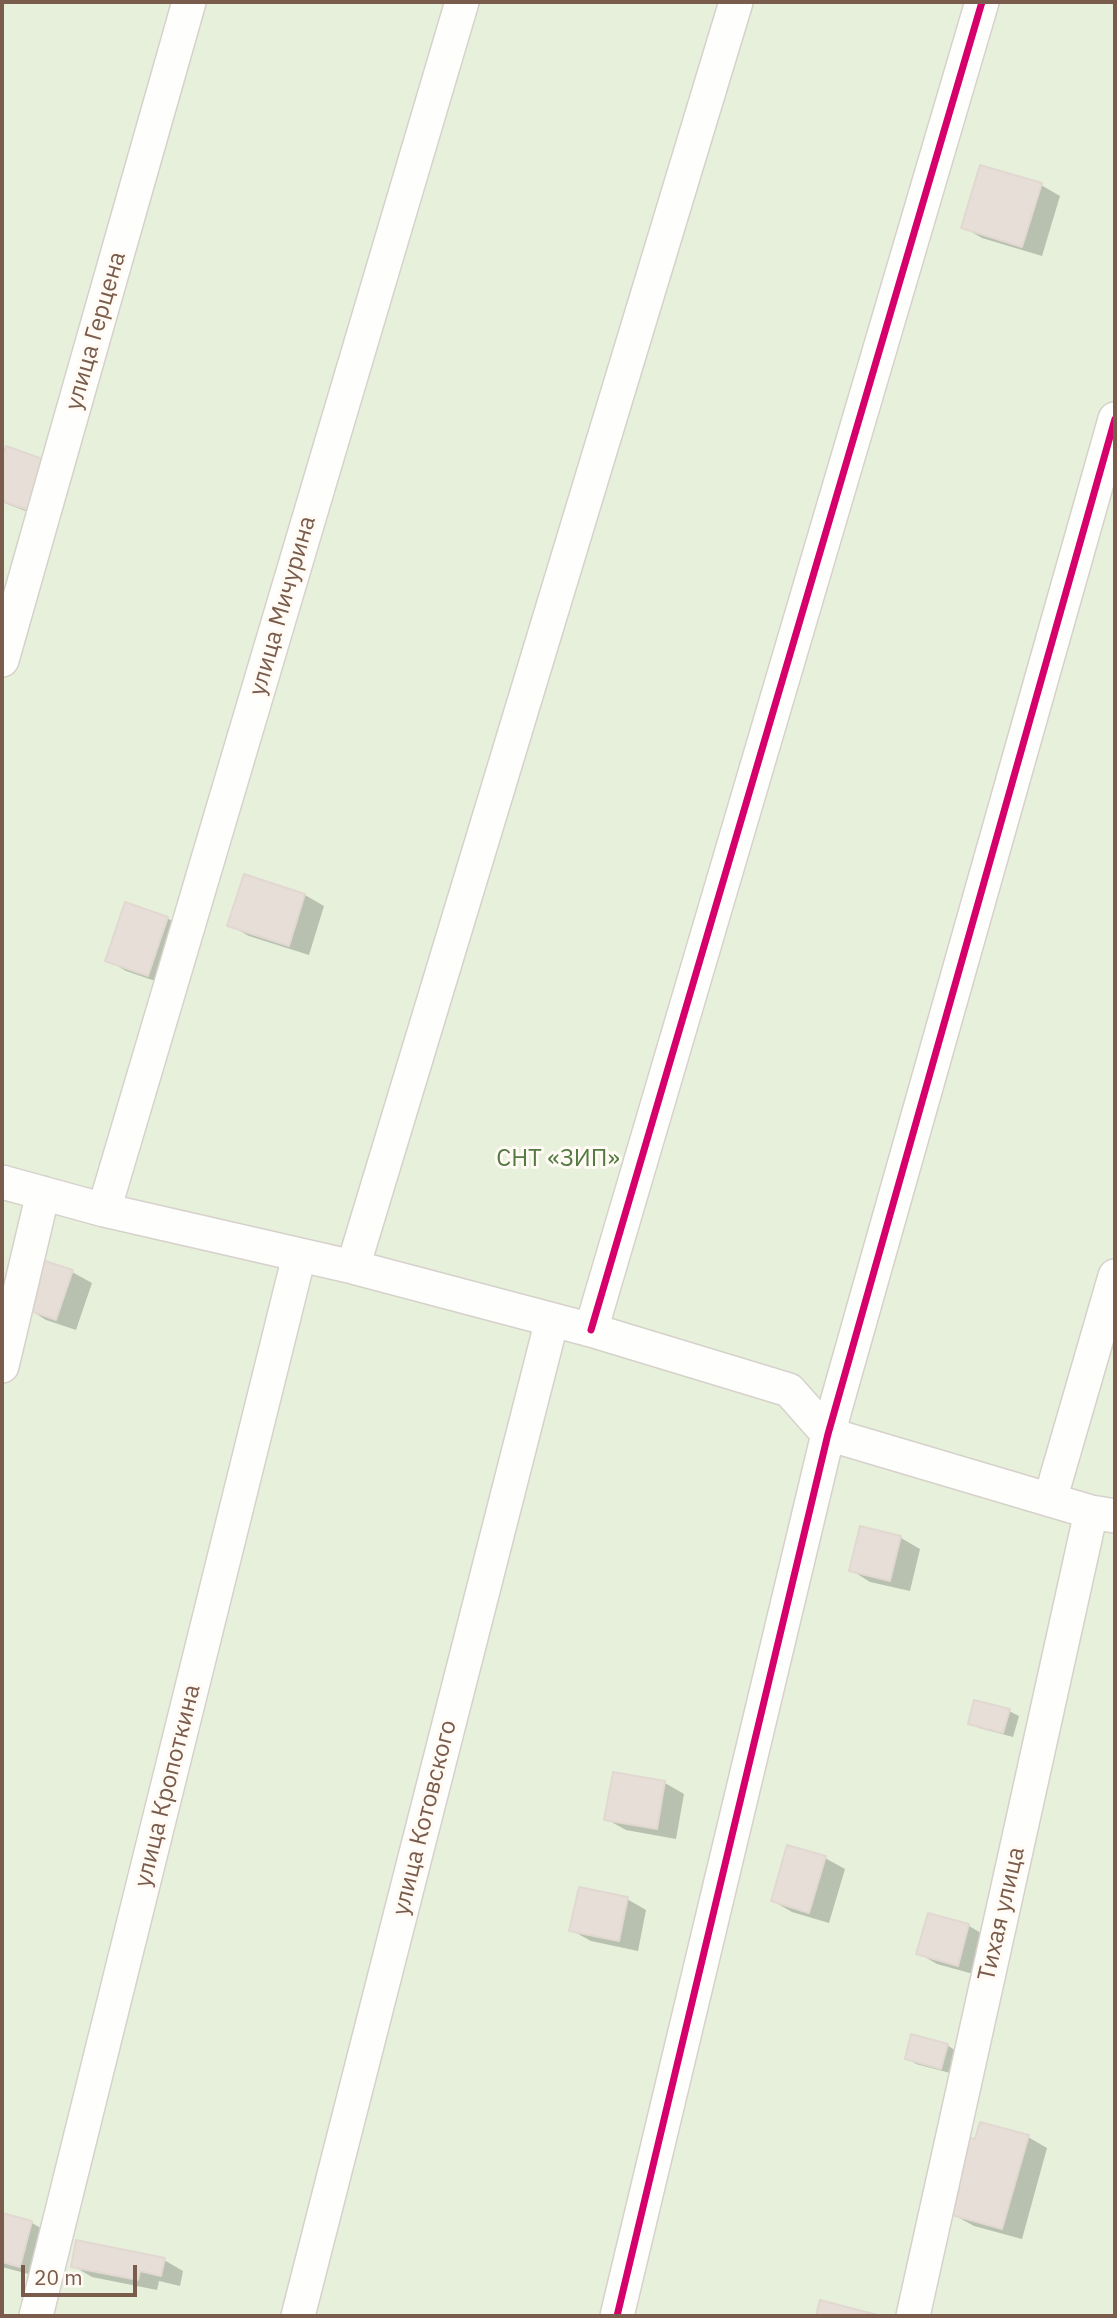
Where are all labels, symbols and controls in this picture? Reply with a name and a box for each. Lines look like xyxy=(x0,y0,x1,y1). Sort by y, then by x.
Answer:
street label: улица Герцена xyxy=(60,249,132,413)
street label: улица Мичурина xyxy=(244,513,322,699)
park label: СНТ «ЗИП» xyxy=(496,1145,620,1173)
street label: улица Кропоткина xyxy=(129,1682,207,1890)
street label: улица Котовского xyxy=(387,1717,463,1919)
street label: Тихая улица xyxy=(973,1844,1031,1984)
scale bar xyxy=(24,2252,140,2296)
text: 20 m xyxy=(34,2263,83,2291)

